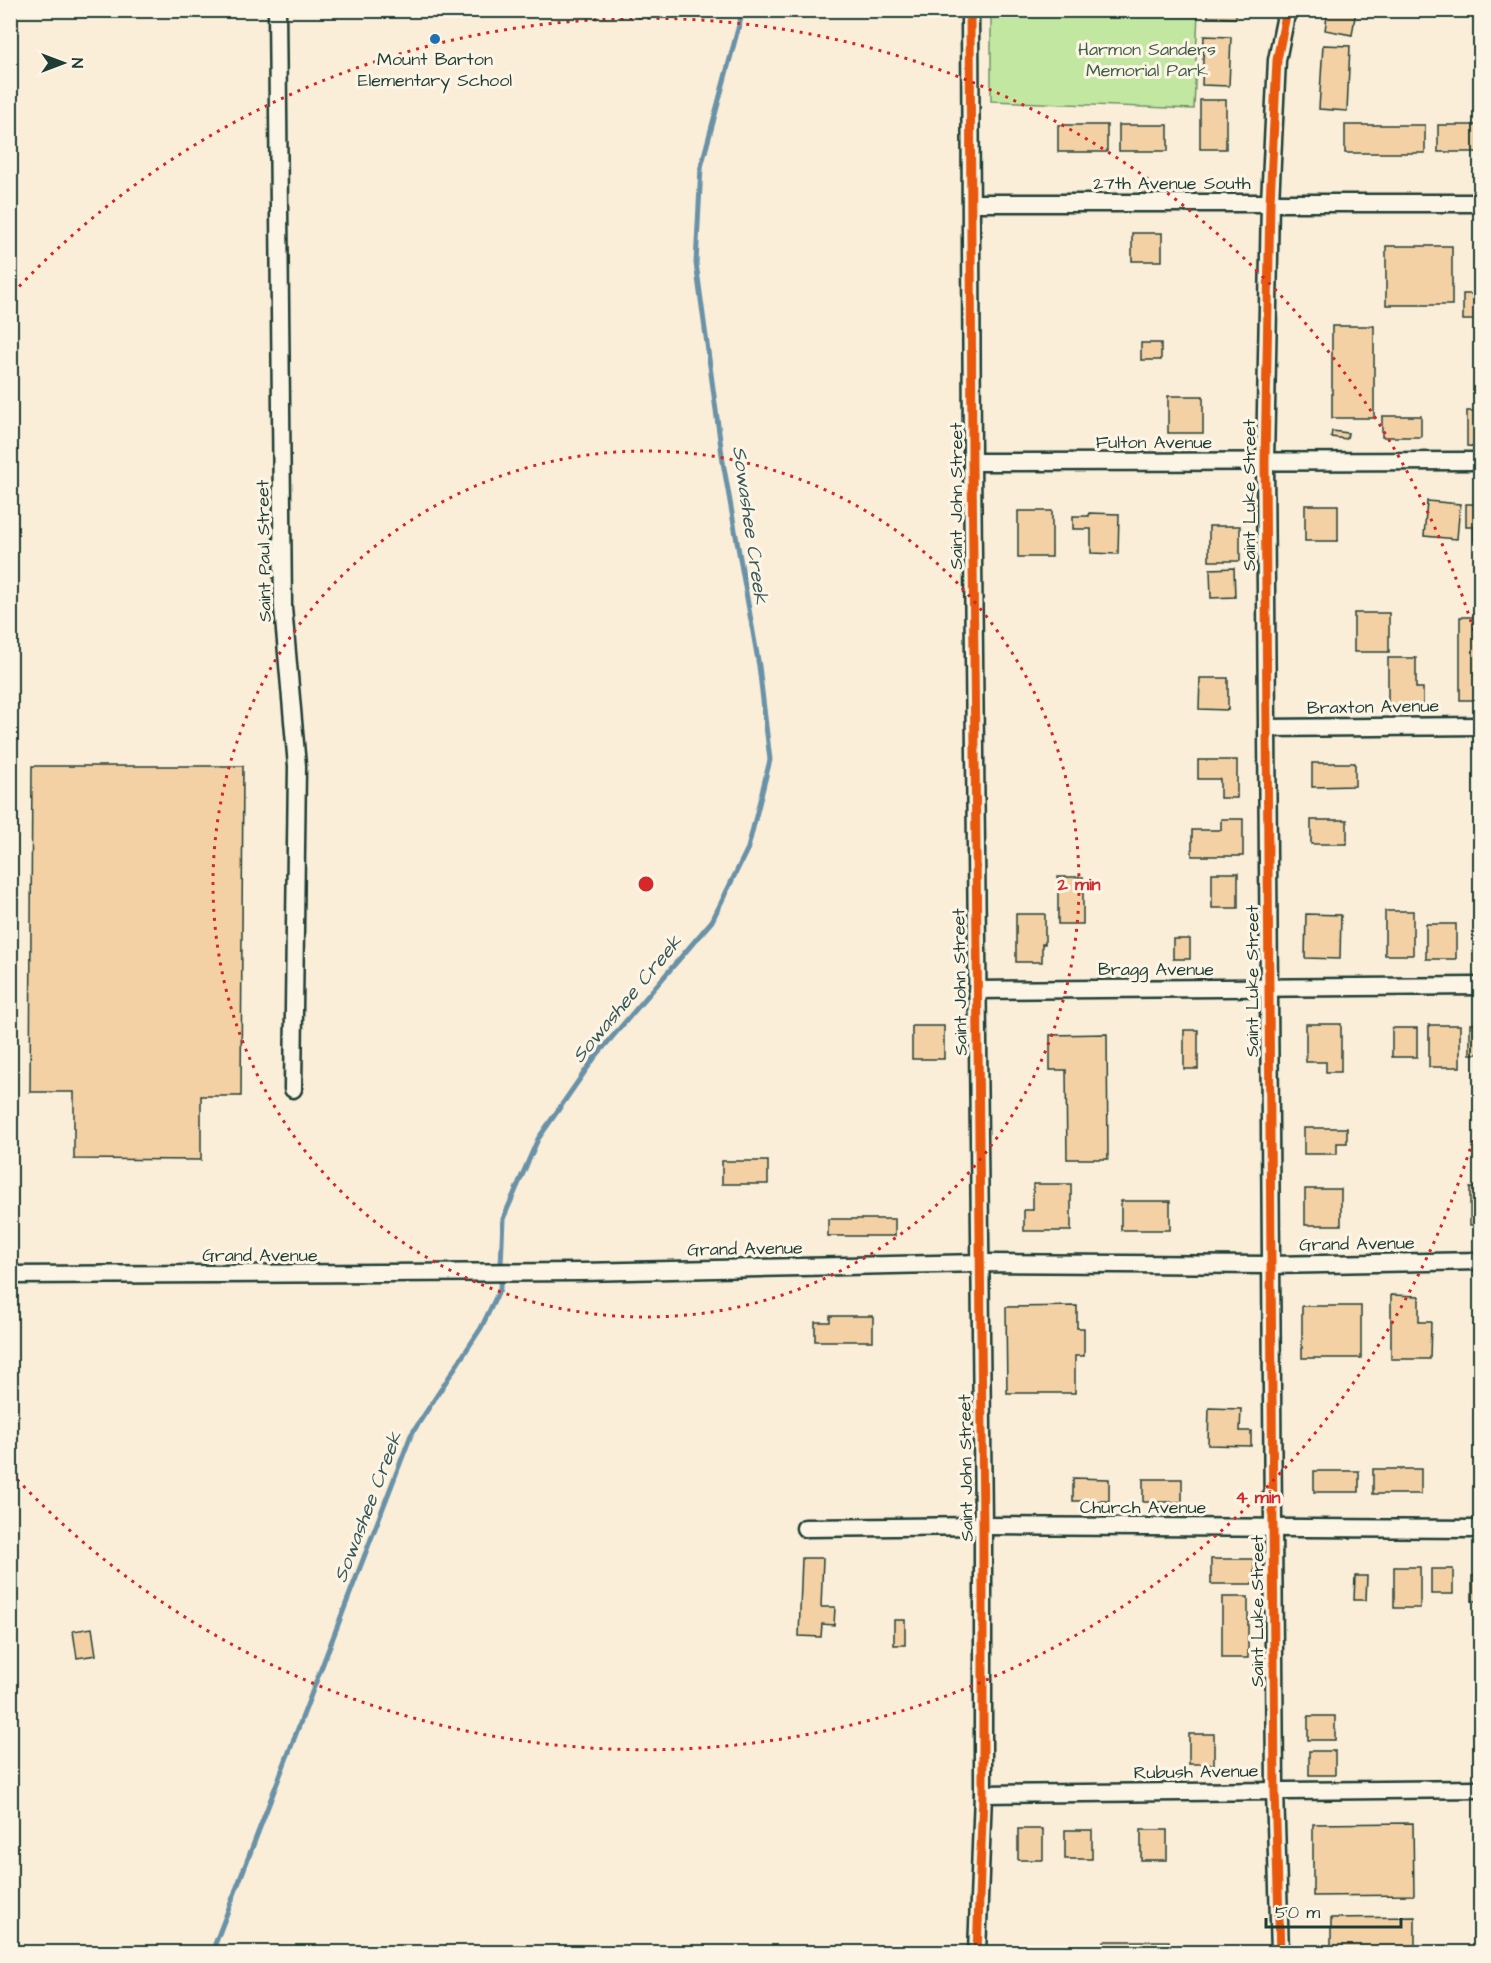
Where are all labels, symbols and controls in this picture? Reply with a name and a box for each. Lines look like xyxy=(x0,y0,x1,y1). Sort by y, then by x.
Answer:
marker: Mount Barton Elementary School xyxy=(428,32,442,46)
north arrow xyxy=(33,33,93,93)
park label: Harmon Sanders Memorial Park xyxy=(1078,37,1216,83)
place label: Mount Barton Elementary School xyxy=(358,47,512,94)
text: N xyxy=(66,58,88,68)
street label: 27th Avenue South xyxy=(1093,171,1251,196)
street label: Saint Luke Street xyxy=(1237,418,1262,571)
street label: Saint John Street xyxy=(944,422,969,570)
street label: Fulton Avenue xyxy=(1096,430,1213,455)
water label: Sowashee Creek xyxy=(725,444,775,606)
street label: Saint Paul Street xyxy=(250,479,278,622)
street label: Braxton Avenue xyxy=(1307,693,1440,721)
text: 2 min xyxy=(1056,872,1101,897)
centre of rings xyxy=(636,874,656,894)
street label: Saint Luke Street xyxy=(1240,904,1265,1057)
street label: Saint John Street xyxy=(946,907,974,1056)
water label: Sowashee Creek xyxy=(565,928,689,1069)
street label: Bragg Avenue xyxy=(1098,957,1214,983)
street label: Grand Avenue xyxy=(1299,1230,1415,1258)
street label: Grand Avenue xyxy=(687,1235,803,1263)
street label: Grand Avenue xyxy=(202,1243,318,1268)
street label: Saint John Street xyxy=(952,1393,980,1542)
water label: Sowashee Creek xyxy=(326,1427,410,1586)
text: 4 min xyxy=(1235,1485,1281,1510)
street label: Church Avenue xyxy=(1080,1495,1207,1520)
street label: Saint Luke Street xyxy=(1245,1534,1270,1687)
street label: Rubush Avenue xyxy=(1133,1758,1259,1786)
scale bar xyxy=(1266,1891,1401,1929)
text: 50 m xyxy=(1275,1900,1320,1925)

